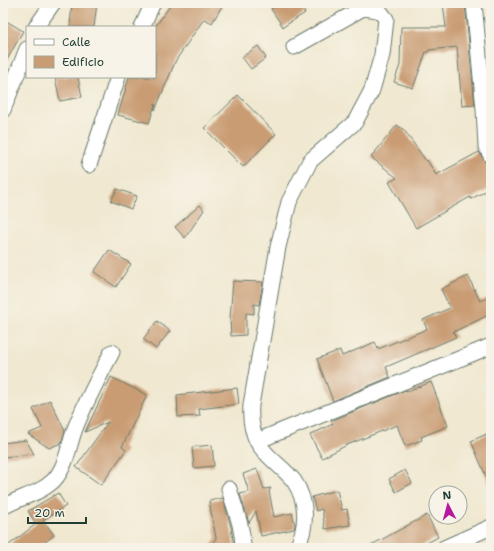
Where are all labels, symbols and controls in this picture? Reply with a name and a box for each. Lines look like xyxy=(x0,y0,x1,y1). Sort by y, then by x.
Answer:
legend xyxy=(26,26,156,78)
text: Calle xyxy=(62,34,91,50)
text: Edificio xyxy=(62,54,104,70)
north arrow xyxy=(428,485,468,525)
text: N xyxy=(442,488,452,503)
scale bar xyxy=(28,499,86,525)
text: 20 m xyxy=(34,505,65,521)

